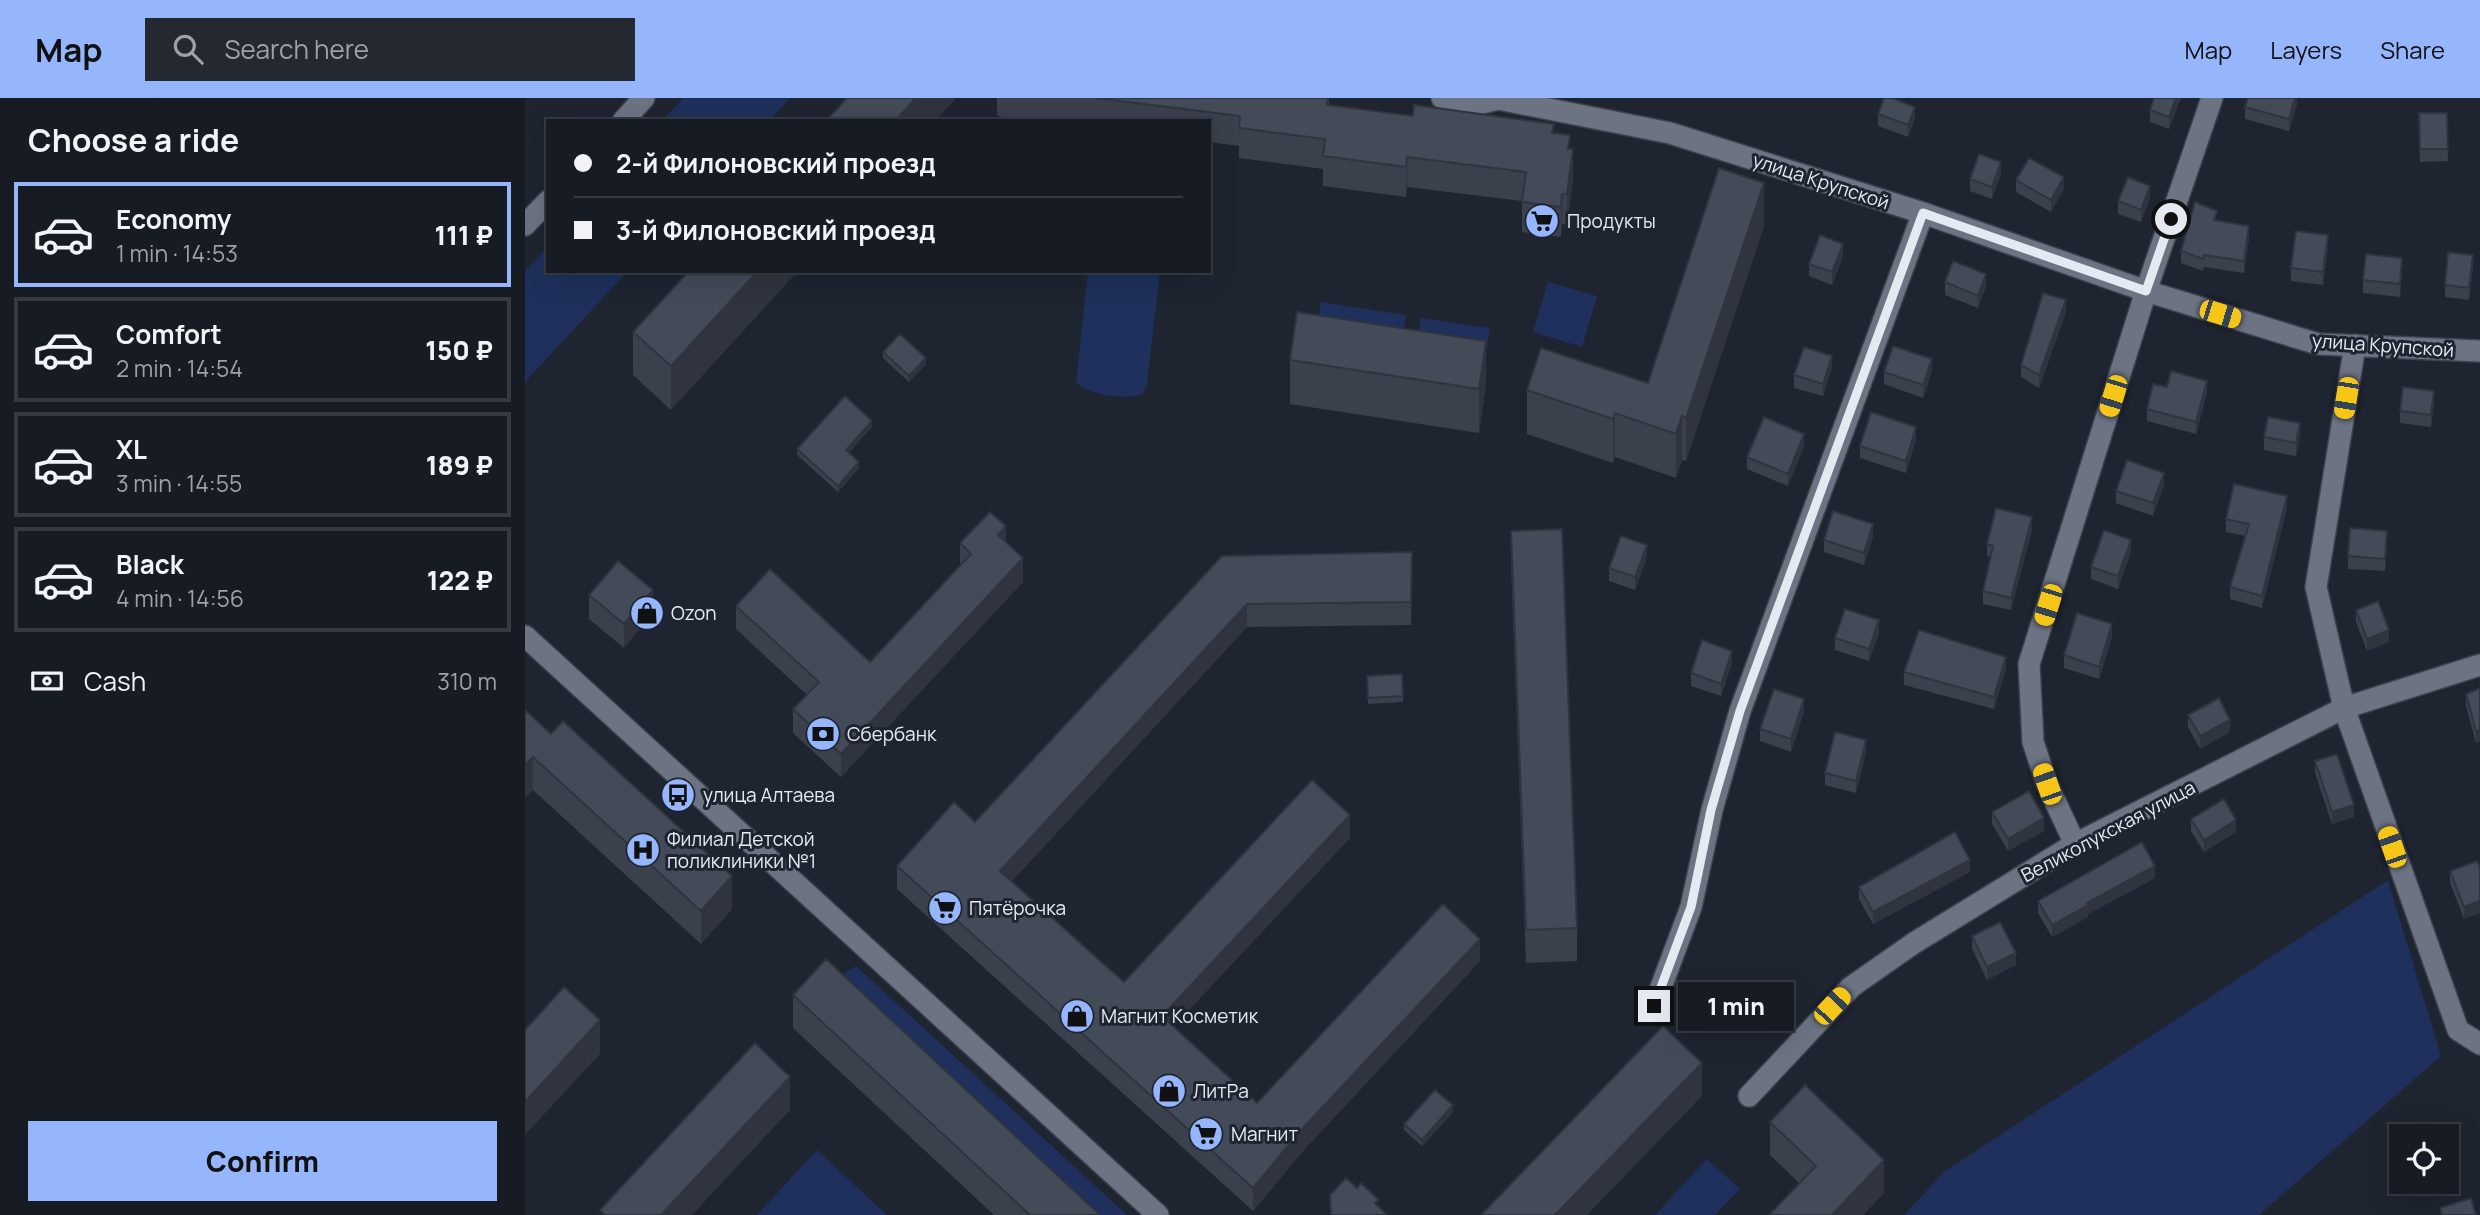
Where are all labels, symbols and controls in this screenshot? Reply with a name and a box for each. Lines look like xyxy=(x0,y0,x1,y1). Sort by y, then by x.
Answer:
search box xyxy=(145,18,635,81)
text: Map xyxy=(35,27,103,72)
icon: search xyxy=(169,30,207,68)
text: Search here xyxy=(225,31,369,67)
text: Map xyxy=(2185,33,2232,66)
text: Layers xyxy=(2270,33,2342,66)
text: Share xyxy=(2380,33,2445,66)
text: Choose a ride xyxy=(28,118,239,162)
text: 2-й Филоновский проезд xyxy=(616,145,936,181)
street label: улица Крупской xyxy=(1749,147,1893,215)
text: Economy xyxy=(116,201,231,237)
supermarket icon: Продукты xyxy=(1523,202,1561,240)
icon: car xyxy=(32,203,95,266)
route start xyxy=(2155,203,2187,235)
place label: Продукты xyxy=(1567,208,1656,234)
text: 3-й Филоновский проезд xyxy=(616,212,935,248)
text: 111 ₽ xyxy=(434,217,493,253)
text: 1 min · 14:53 xyxy=(116,237,238,269)
car xyxy=(2197,298,2244,330)
text: Comfort xyxy=(116,316,222,352)
icon: car xyxy=(32,318,95,381)
street label: улица Крупской xyxy=(2311,327,2455,363)
text: 150 ₽ xyxy=(425,332,493,368)
text: 2 min · 14:54 xyxy=(116,352,243,384)
car xyxy=(2097,373,2130,419)
car xyxy=(2333,376,2360,420)
text: XL xyxy=(116,431,147,467)
icon: car xyxy=(32,433,95,496)
text: 189 ₽ xyxy=(426,447,493,483)
text: 3 min · 14:55 xyxy=(116,467,242,499)
text: Black xyxy=(116,546,184,582)
icon: car xyxy=(32,548,95,611)
text: 122 ₽ xyxy=(427,562,493,598)
text: 4 min · 14:56 xyxy=(116,582,244,614)
car xyxy=(2032,582,2065,628)
shop icon: Ozon xyxy=(628,594,666,632)
place label: Ozon xyxy=(671,600,717,626)
icon: cash xyxy=(28,662,66,700)
text: Cash xyxy=(84,663,146,699)
text: 310 m xyxy=(437,665,497,697)
bank icon: Сбербанк xyxy=(804,715,842,753)
place label: Сбербанк xyxy=(847,721,937,747)
car xyxy=(2031,761,2064,807)
street label: Великолукская улица xyxy=(2016,774,2200,888)
bus stop icon: улица Алтаева xyxy=(659,776,697,814)
place label: улица Алтаева xyxy=(703,782,835,808)
car xyxy=(2376,824,2409,870)
place label: Филиал Детской поликлиники №1 xyxy=(667,826,816,874)
hospital icon: Филиал Детской поликлиники №1 xyxy=(624,831,662,869)
supermarket icon: Пятёрочка xyxy=(926,889,964,927)
place label: Пятёрочка xyxy=(969,895,1066,921)
callout: 1 min xyxy=(1679,982,1794,1030)
car xyxy=(1810,983,1855,1029)
route end xyxy=(1638,990,1670,1022)
text: 1 min xyxy=(1707,990,1765,1022)
shop icon: Магнит Косметик xyxy=(1058,997,1096,1035)
place label: Магнит Косметик xyxy=(1101,1003,1259,1029)
shop icon: ЛитРа xyxy=(1150,1072,1188,1110)
place label: ЛитРа xyxy=(1193,1078,1249,1104)
supermarket icon: Магнит xyxy=(1187,1115,1225,1153)
button: Confirm xyxy=(28,1121,497,1201)
place label: Магнит xyxy=(1231,1121,1298,1147)
map controls xyxy=(2389,1124,2459,1194)
button: locate xyxy=(2389,1124,2459,1194)

